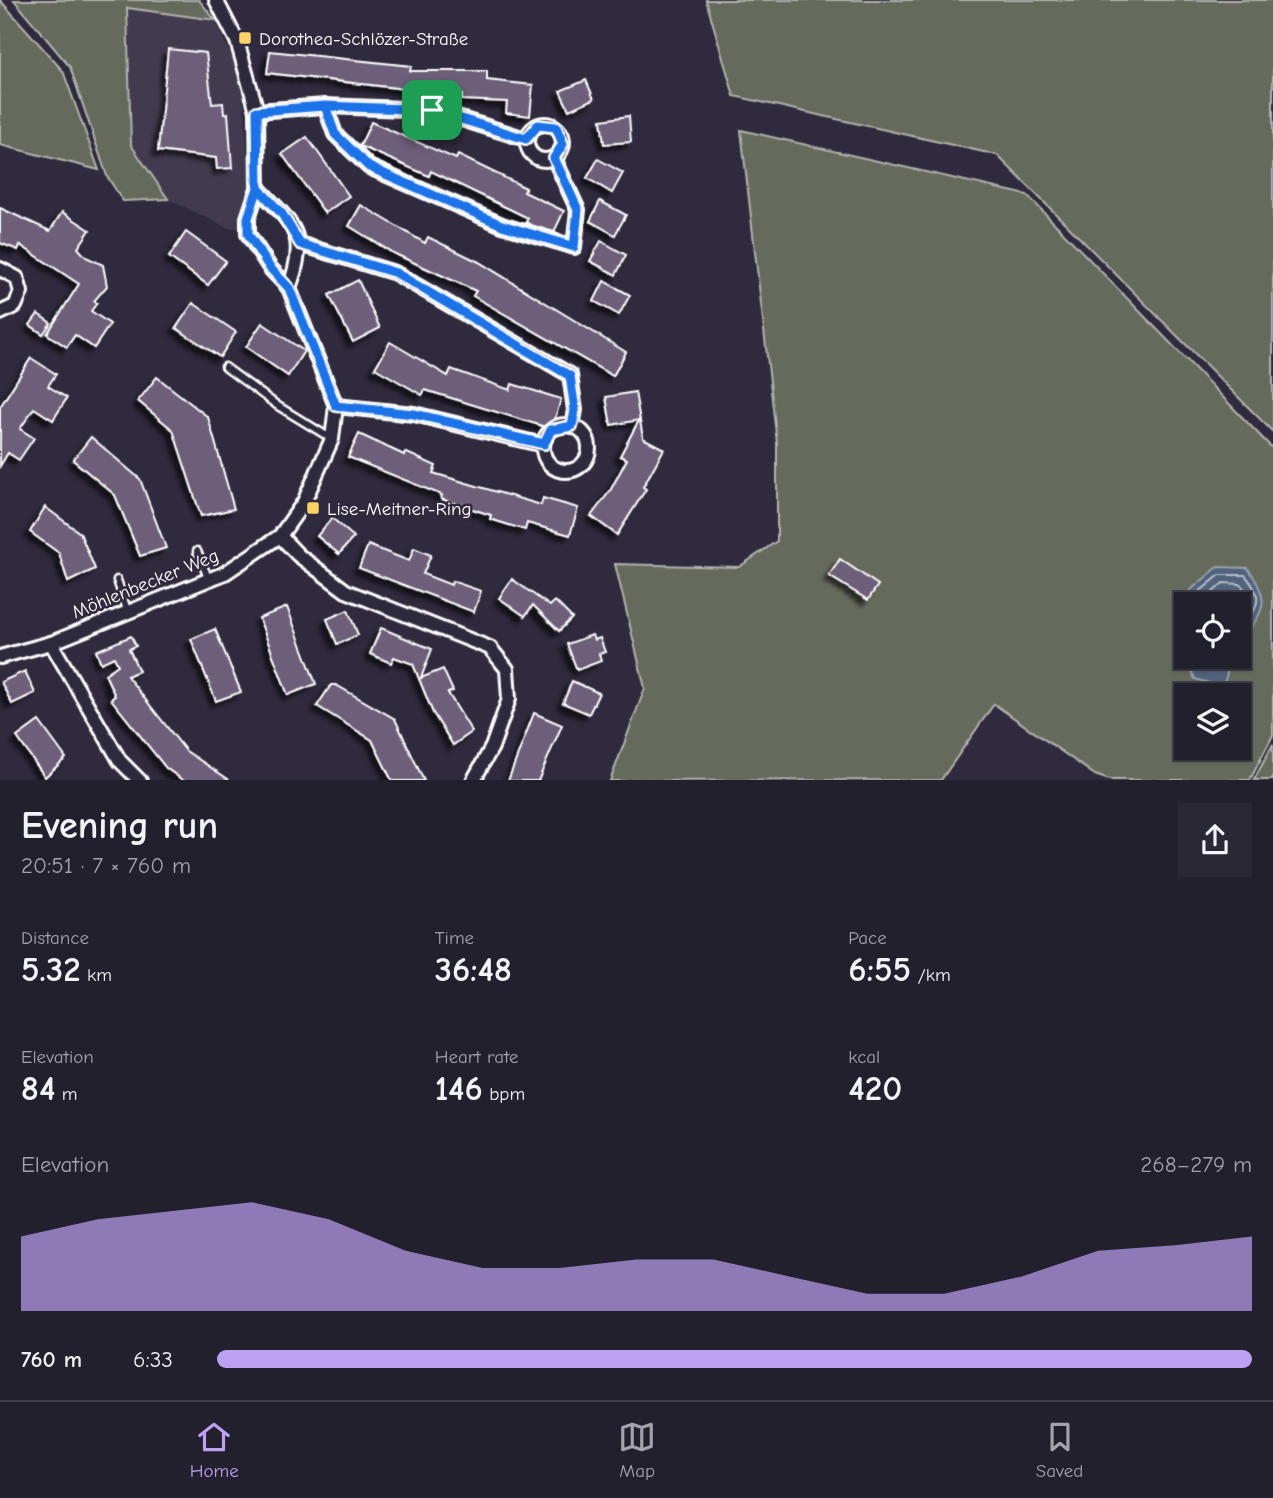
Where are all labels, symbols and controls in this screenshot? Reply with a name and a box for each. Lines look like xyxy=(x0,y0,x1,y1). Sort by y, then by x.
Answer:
place label: Dorothea-Schlözer-Straße xyxy=(259,28,468,50)
marker: Dorothea-Schlözer-Straße xyxy=(237,30,253,46)
pin xyxy=(402,80,462,140)
icon: arrive xyxy=(413,91,451,129)
place label: Lise-Meitner-Ring xyxy=(327,498,472,520)
marker: Lise-Meitner-Ring xyxy=(305,500,321,516)
street label: Möhlenbecker Weg xyxy=(69,544,222,623)
map controls xyxy=(1174,592,1251,760)
button: locate xyxy=(1174,592,1251,669)
button: layers xyxy=(1174,683,1251,760)
button: share xyxy=(1178,803,1252,877)
text: Evening run xyxy=(21,804,218,848)
text: 20:51 · 7 × 760 m xyxy=(21,852,191,879)
text: Distance xyxy=(21,927,89,949)
text: Time xyxy=(435,927,474,949)
text: Pace xyxy=(848,927,887,949)
text: 5.32 xyxy=(21,949,81,990)
text: 36:48 xyxy=(435,949,512,990)
text: 6:55 xyxy=(848,949,911,990)
text: km xyxy=(81,964,112,986)
text: /km xyxy=(911,964,951,986)
text: Elevation xyxy=(21,1046,94,1068)
text: Heart rate xyxy=(435,1046,518,1068)
text: kcal xyxy=(848,1046,880,1068)
text: 84 xyxy=(21,1068,55,1109)
text: 146 xyxy=(435,1068,483,1109)
text: 420 xyxy=(848,1068,902,1109)
text: m xyxy=(55,1083,77,1105)
text: bpm xyxy=(483,1083,525,1105)
text: Elevation xyxy=(21,1151,109,1178)
text: 268–279 m xyxy=(1140,1151,1252,1178)
text: 760 m xyxy=(21,1346,82,1373)
text: 6:33 xyxy=(133,1346,173,1373)
tab: Home xyxy=(190,1418,239,1482)
tab: Map xyxy=(618,1418,656,1482)
tab: Saved xyxy=(1036,1418,1083,1482)

